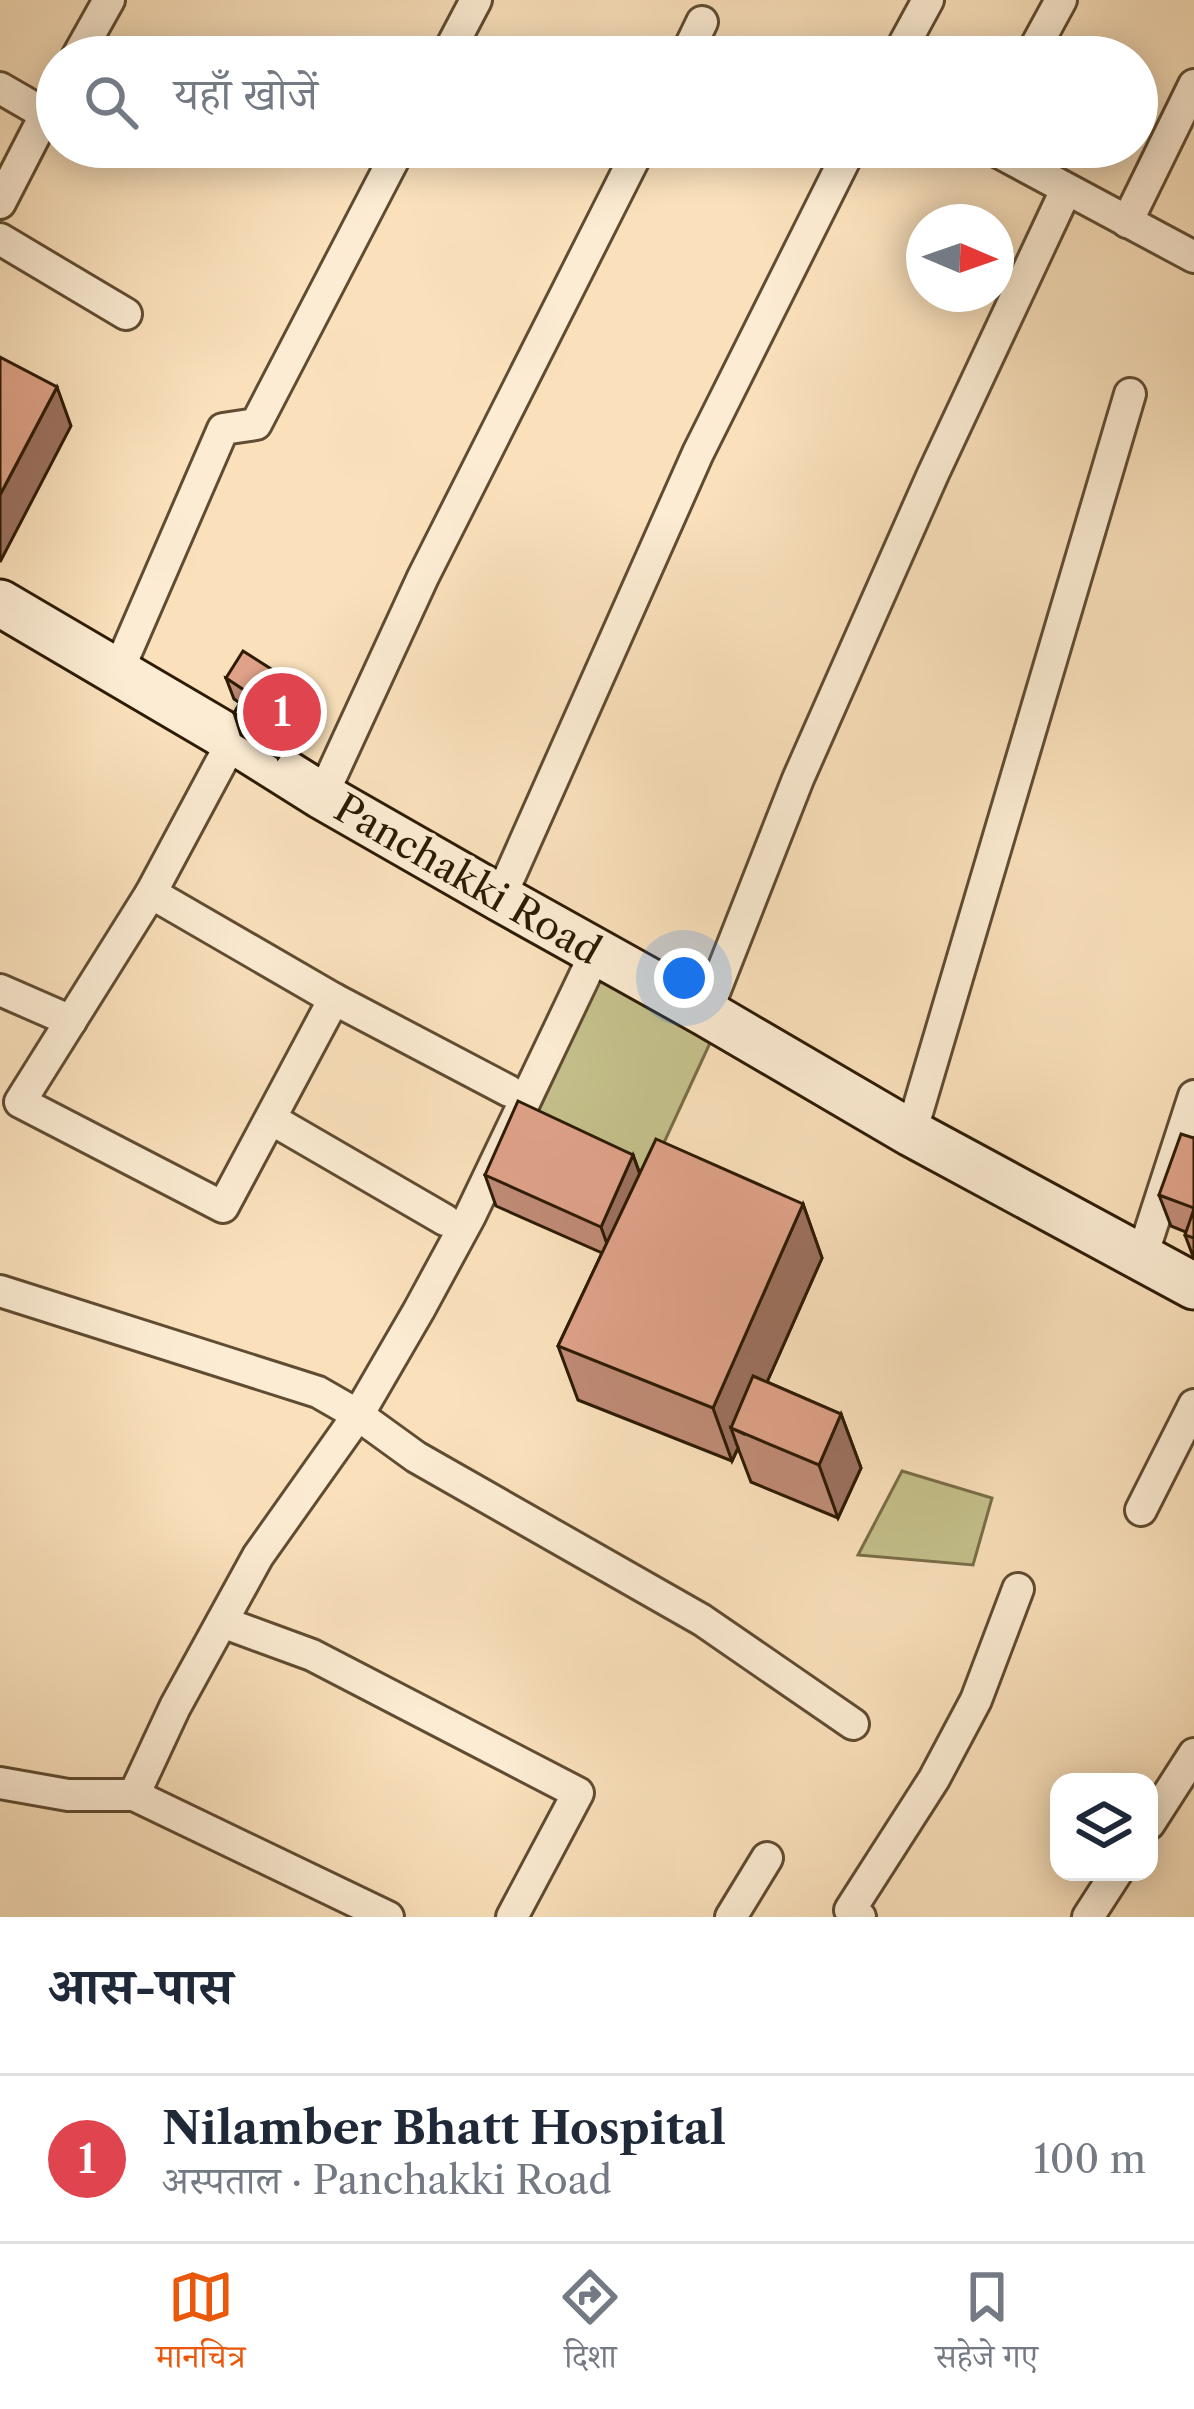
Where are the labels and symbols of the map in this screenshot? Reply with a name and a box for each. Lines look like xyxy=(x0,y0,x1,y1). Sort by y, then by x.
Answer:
north arrow xyxy=(906,204,1014,312)
pin: 1 xyxy=(243,667,321,757)
street label: Panchakki Road xyxy=(326,783,610,975)
your location xyxy=(654,948,714,1008)

